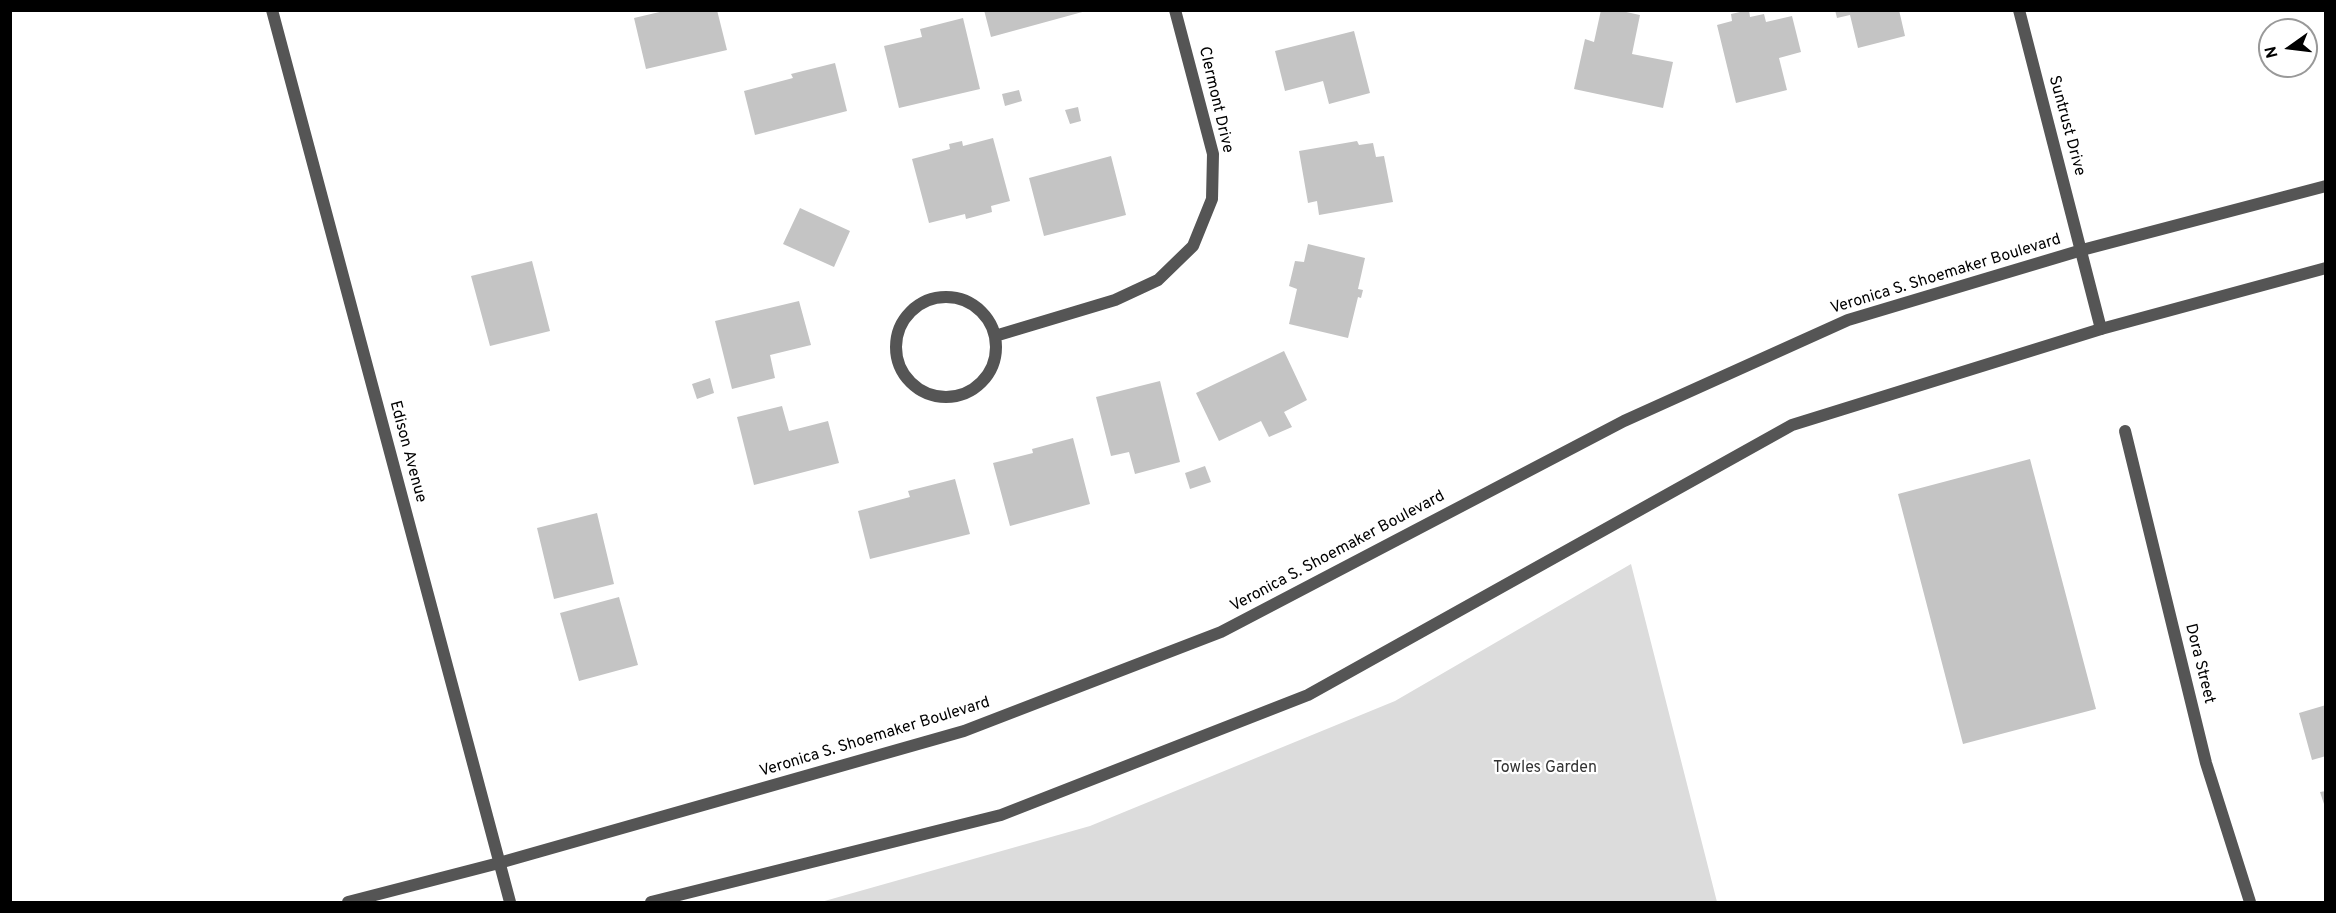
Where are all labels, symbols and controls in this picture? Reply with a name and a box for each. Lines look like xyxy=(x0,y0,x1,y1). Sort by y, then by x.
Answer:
north arrow xyxy=(2258,18,2318,78)
text: N xyxy=(2261,44,2284,60)
street label: Clermont Drive xyxy=(1193,45,1237,155)
street label: Suntrust Drive xyxy=(2043,74,2089,178)
street label: Veronica S. Shoemaker Boulevard xyxy=(1828,231,2064,319)
street label: Edison Avenue xyxy=(384,399,430,505)
street label: Veronica S. Shoemaker Boulevard xyxy=(1228,487,1448,617)
street label: Dora Street xyxy=(2180,622,2218,706)
street label: Veronica S. Shoemaker Boulevard xyxy=(757,694,993,782)
park label: Towles Garden xyxy=(1493,759,1597,779)

